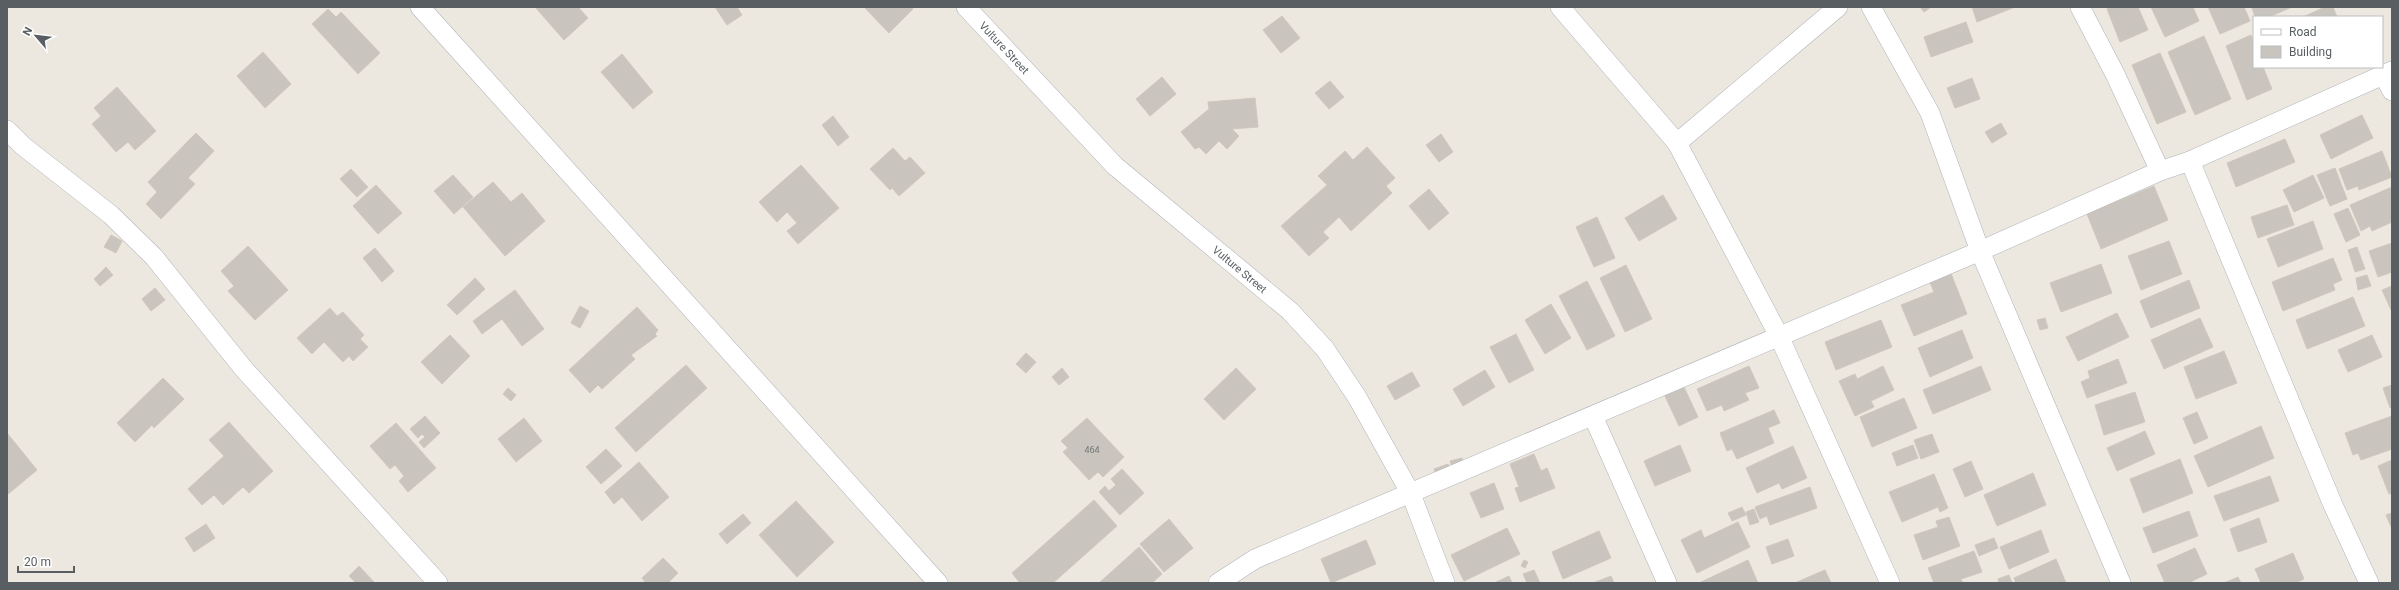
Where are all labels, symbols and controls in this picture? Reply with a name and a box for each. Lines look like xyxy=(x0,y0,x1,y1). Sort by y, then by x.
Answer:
north arrow xyxy=(16,16,56,56)
legend xyxy=(2253,16,2383,68)
street label: Vulture Street xyxy=(977,19,1032,77)
text: N xyxy=(20,25,35,38)
text: Road xyxy=(2289,25,2317,39)
text: Building xyxy=(2289,45,2332,59)
street label: Vulture Street xyxy=(1210,243,1270,296)
house number: 464 xyxy=(1084,445,1100,455)
scale bar xyxy=(18,548,74,574)
text: 20 m xyxy=(24,555,51,569)

